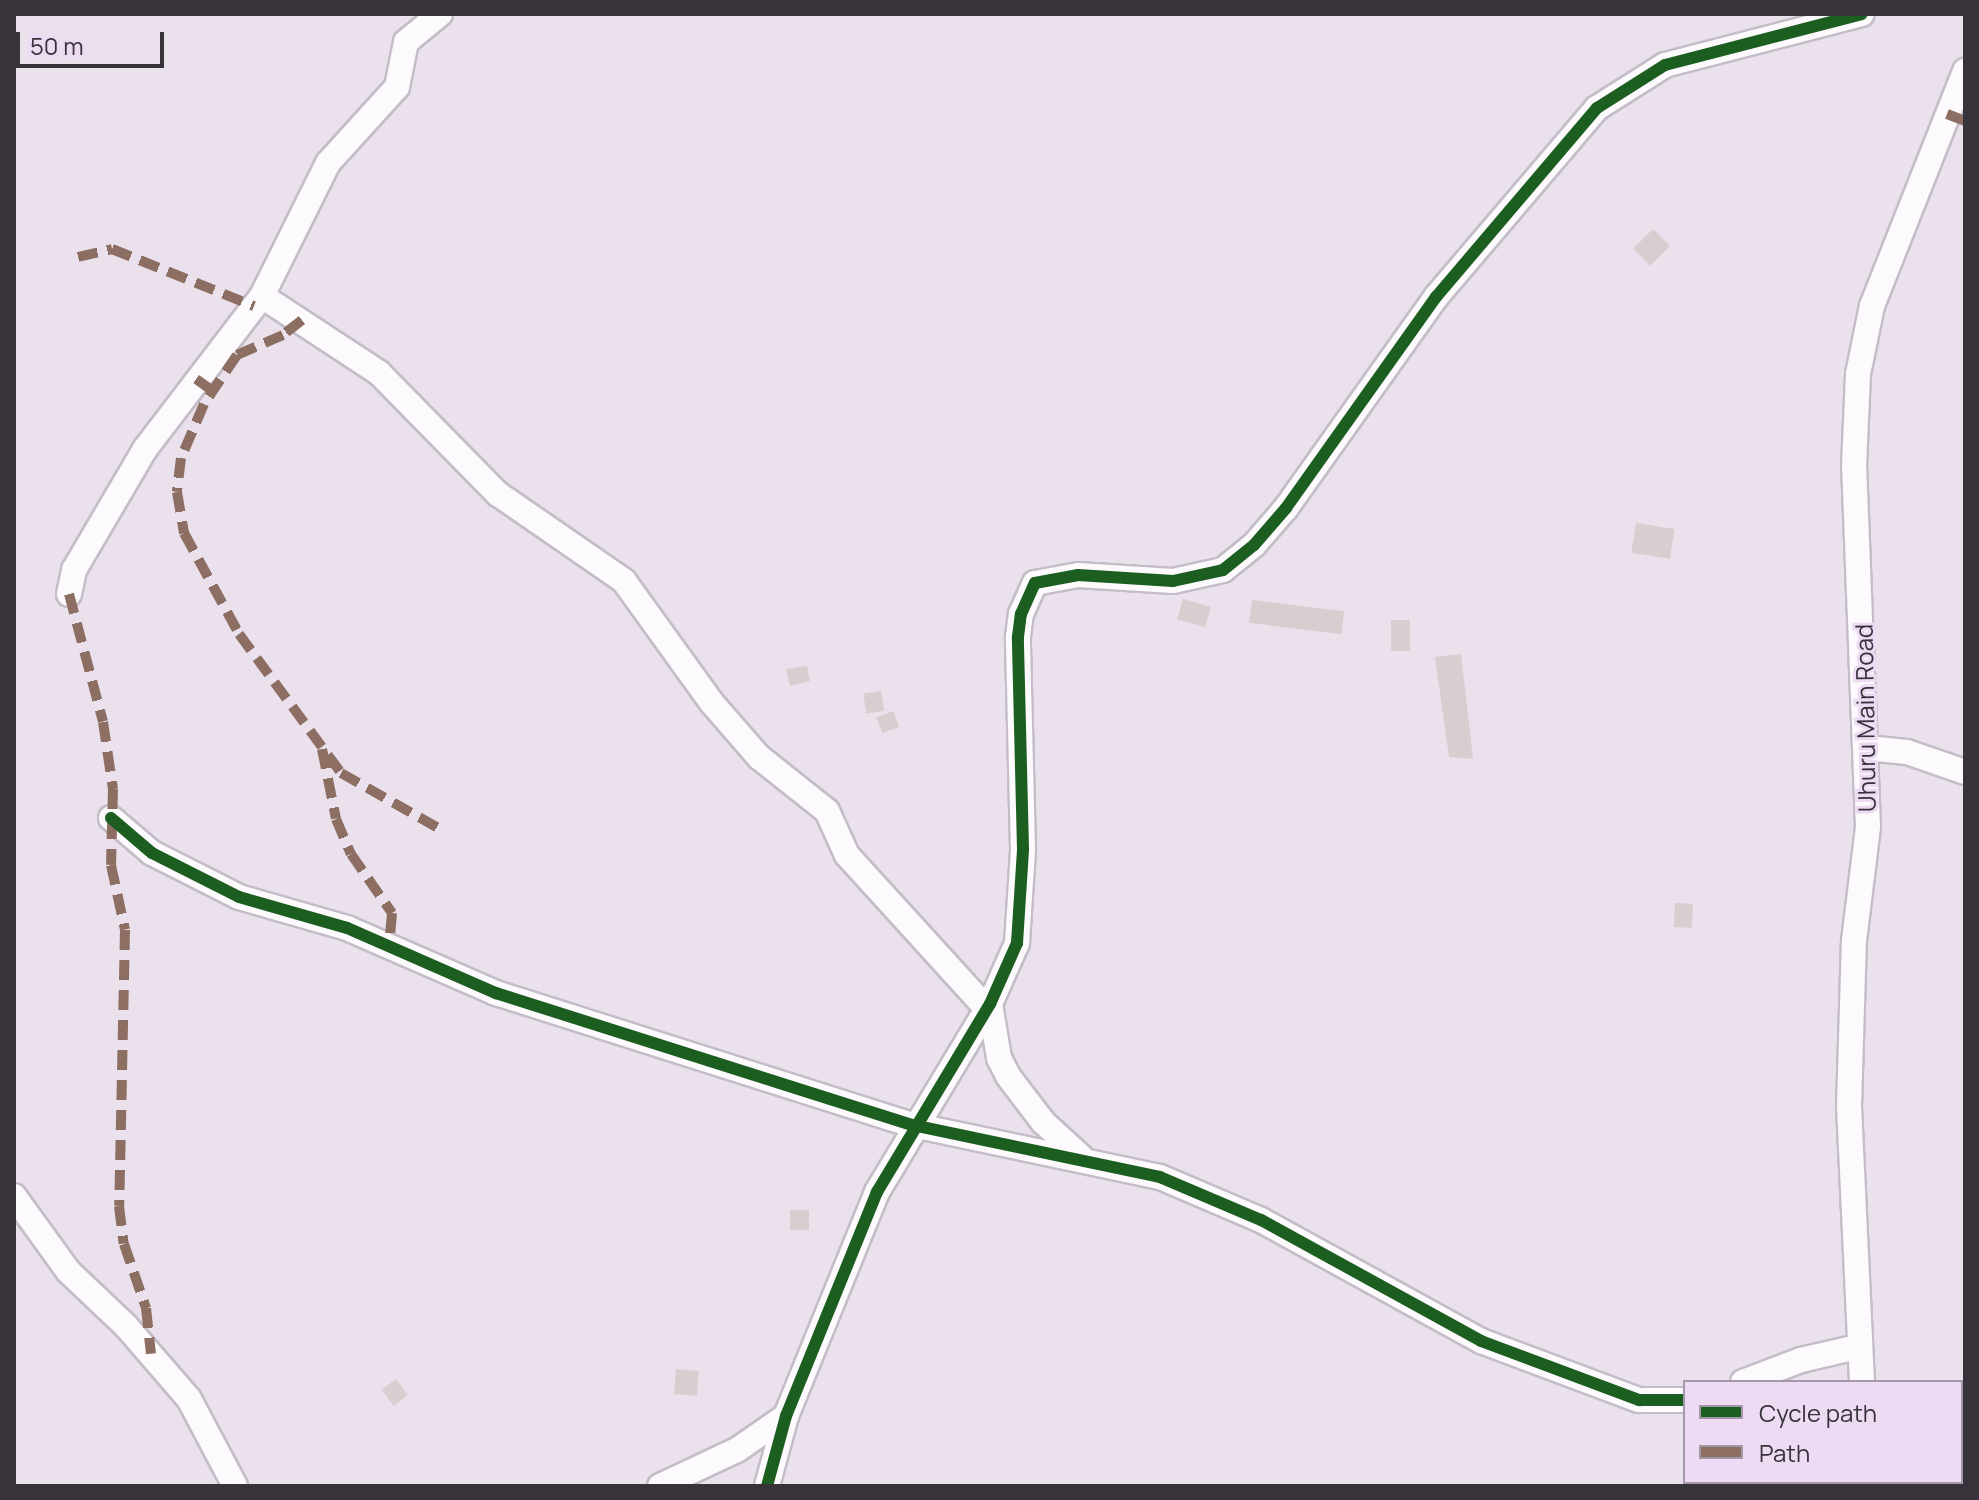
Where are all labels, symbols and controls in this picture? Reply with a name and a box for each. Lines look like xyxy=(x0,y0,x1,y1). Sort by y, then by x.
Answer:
scale bar xyxy=(20,16,168,66)
text: 50 m xyxy=(30,29,84,62)
street label: Uhuru Main Road xyxy=(1849,624,1881,812)
legend xyxy=(1683,1380,1963,1484)
text: Cycle path xyxy=(1759,1396,1877,1429)
text: Path xyxy=(1759,1436,1810,1469)

